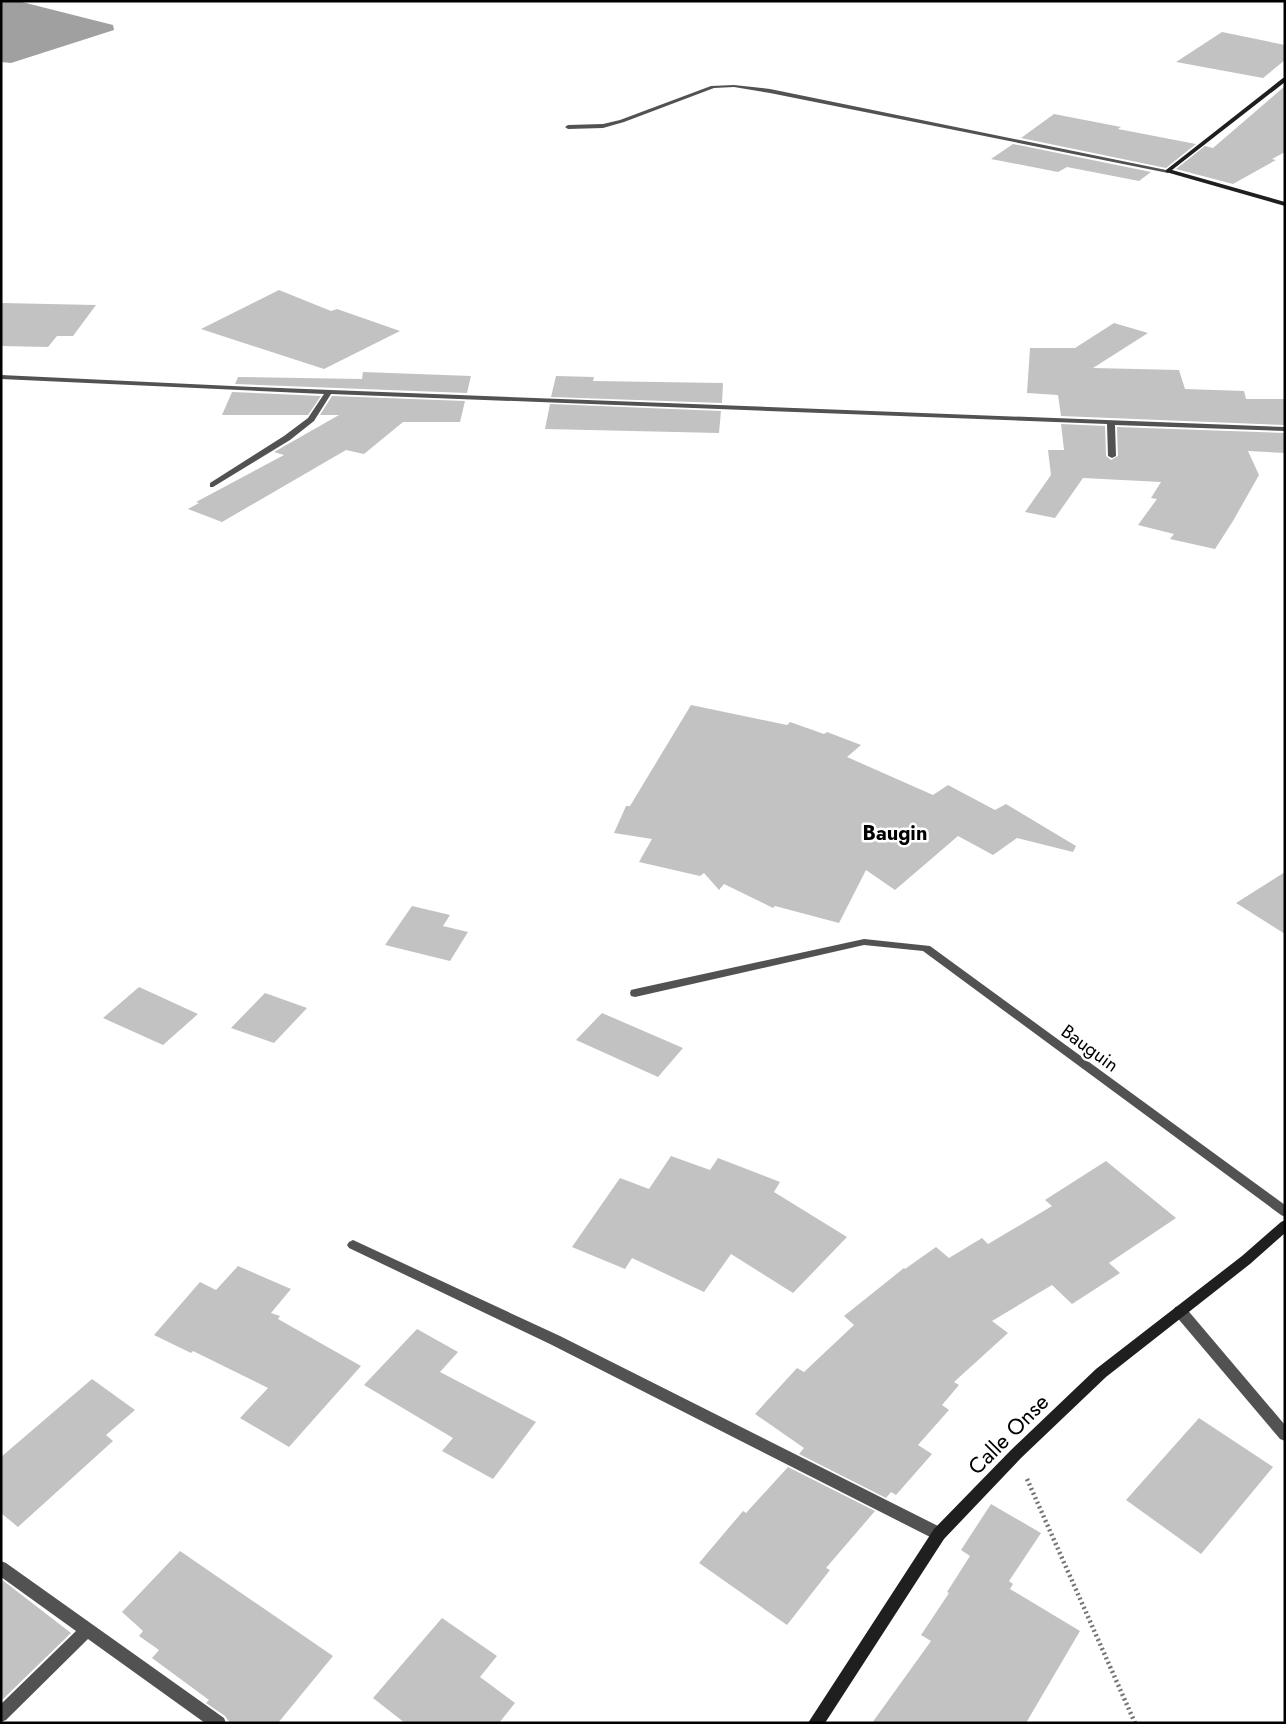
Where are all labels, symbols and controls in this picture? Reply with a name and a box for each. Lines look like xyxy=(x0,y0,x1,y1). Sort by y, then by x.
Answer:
district label: Baugin xyxy=(863,819,927,848)
street label: Bauguin xyxy=(1056,1018,1124,1078)
street label: Calle Onse xyxy=(960,1386,1056,1482)

